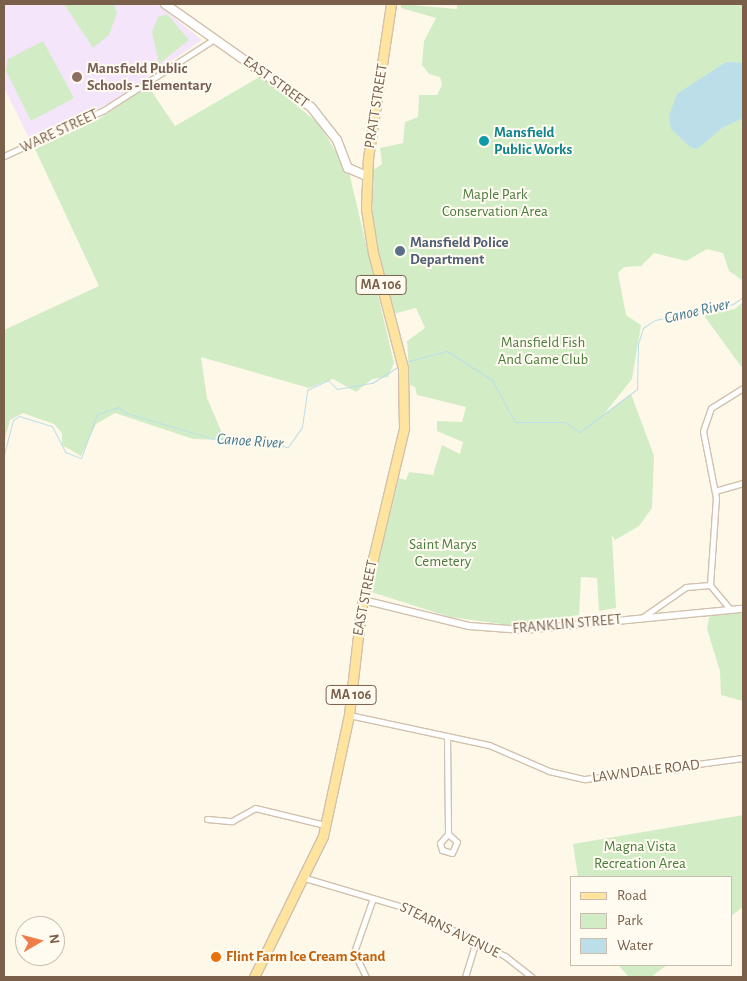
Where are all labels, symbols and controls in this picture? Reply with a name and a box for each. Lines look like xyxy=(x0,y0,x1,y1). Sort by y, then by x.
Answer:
street label: EAST STREET xyxy=(240,52,312,112)
place label: Mansfield Public Schools - Elementary xyxy=(87,59,212,94)
street label: PRATT STREET xyxy=(360,62,392,150)
marker: Mansfield Public Schools - Elementary xyxy=(71,71,83,83)
street label: WARE STREET xyxy=(17,105,101,157)
place label: Mansfield Public Works xyxy=(494,123,572,158)
marker: Mansfield Public Works xyxy=(478,135,490,147)
park label: Maple Park Conservation Area xyxy=(442,185,548,220)
place label: Mansfield Police Department xyxy=(410,233,509,268)
marker: Mansfield Police Department xyxy=(394,245,406,257)
road number: MA 106 xyxy=(355,274,407,296)
water label: Canoe River xyxy=(662,294,732,328)
park label: Mansfield Fish And Game Club xyxy=(498,333,588,368)
water label: Canoe River xyxy=(216,429,284,453)
park label: Saint Marys Cemetery xyxy=(409,535,477,570)
street label: EAST STREET xyxy=(349,559,381,637)
street label: FRANKLIN STREET xyxy=(512,610,622,638)
road number: MA 106 xyxy=(325,684,377,706)
street label: LAWNDALE ROAD xyxy=(591,755,701,787)
park label: Magna Vista Recreation Area xyxy=(594,837,686,872)
legend xyxy=(570,876,732,966)
text: Road xyxy=(617,888,647,903)
street label: STEARNS AVENUE xyxy=(397,898,503,962)
text: Park xyxy=(617,913,643,928)
north arrow xyxy=(15,916,65,966)
text: N xyxy=(46,933,61,945)
text: Water xyxy=(617,938,653,953)
place label: Flint Farm Ice Cream Stand xyxy=(226,948,385,966)
marker: Flint Farm Ice Cream Stand xyxy=(210,951,222,963)

